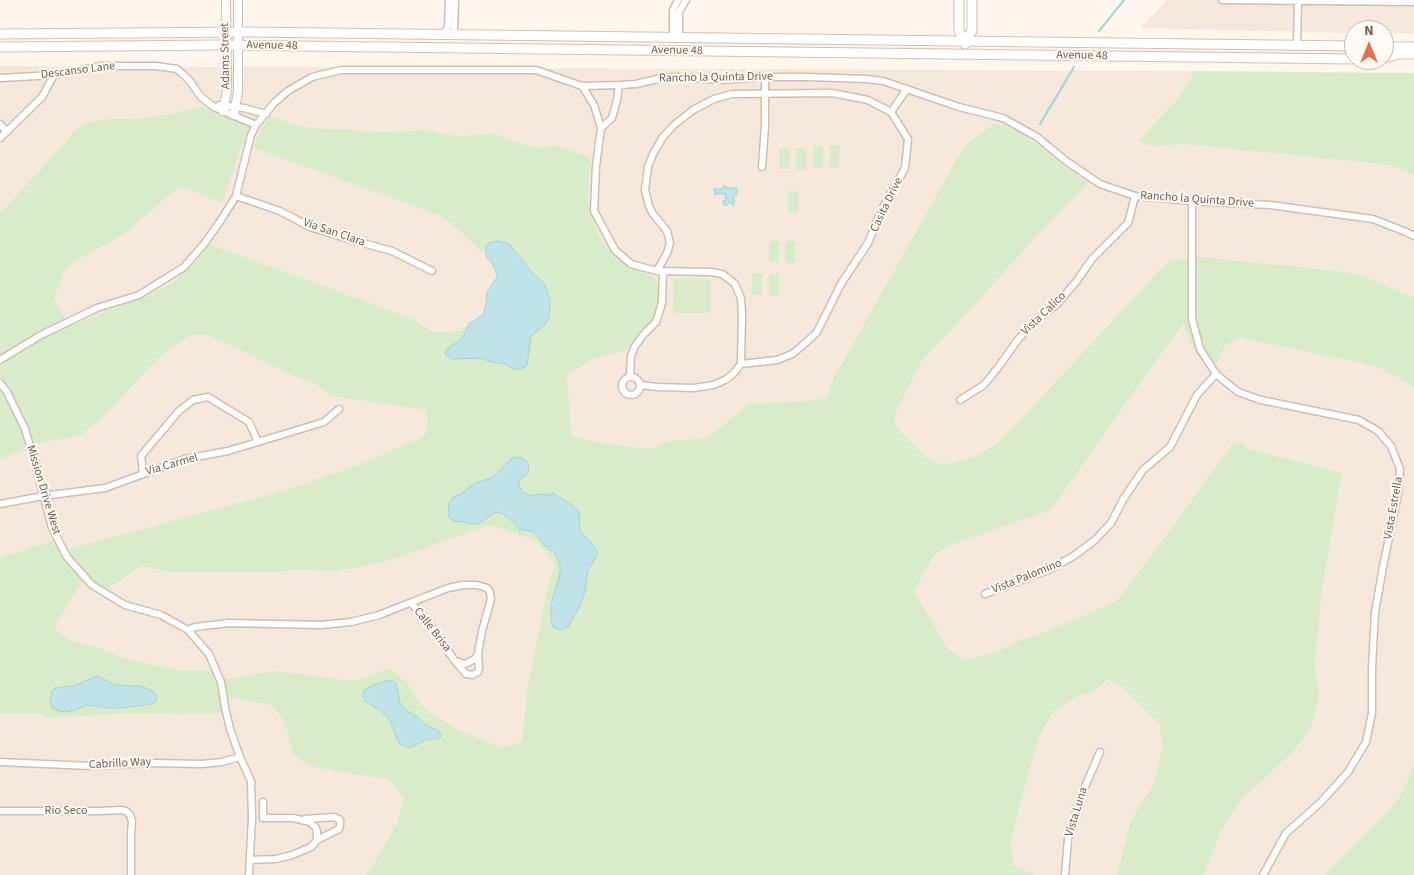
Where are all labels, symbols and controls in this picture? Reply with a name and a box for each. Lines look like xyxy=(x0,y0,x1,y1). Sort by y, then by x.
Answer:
north arrow xyxy=(1344,20,1394,70)
text: N xyxy=(1364,21,1374,41)
street label: Adams Street xyxy=(218,23,234,89)
street label: Avenue 48 xyxy=(246,38,298,54)
street label: Avenue 48 xyxy=(651,43,703,59)
street label: Avenue 48 xyxy=(1056,48,1108,64)
street label: Descanso Lane xyxy=(40,59,116,83)
street label: Rancho la Quinta Drive xyxy=(659,70,773,86)
street label: Casita Drive xyxy=(868,175,906,235)
street label: Rancho la Quinta Drive xyxy=(1140,189,1254,211)
street label: Via San Clara xyxy=(301,216,367,250)
street label: Vista Calico xyxy=(1019,289,1069,339)
street label: Mission Drive West xyxy=(23,444,63,536)
street label: Via Carmel xyxy=(144,451,200,479)
street label: Vista Estrella xyxy=(1381,475,1407,541)
street label: Vista Palomino xyxy=(990,556,1064,598)
street label: Calle Brisa xyxy=(410,605,454,655)
street label: Cabrillo Way xyxy=(88,755,152,773)
street label: Vista Luna xyxy=(1063,785,1091,839)
street label: Rio Seco xyxy=(45,804,87,818)

